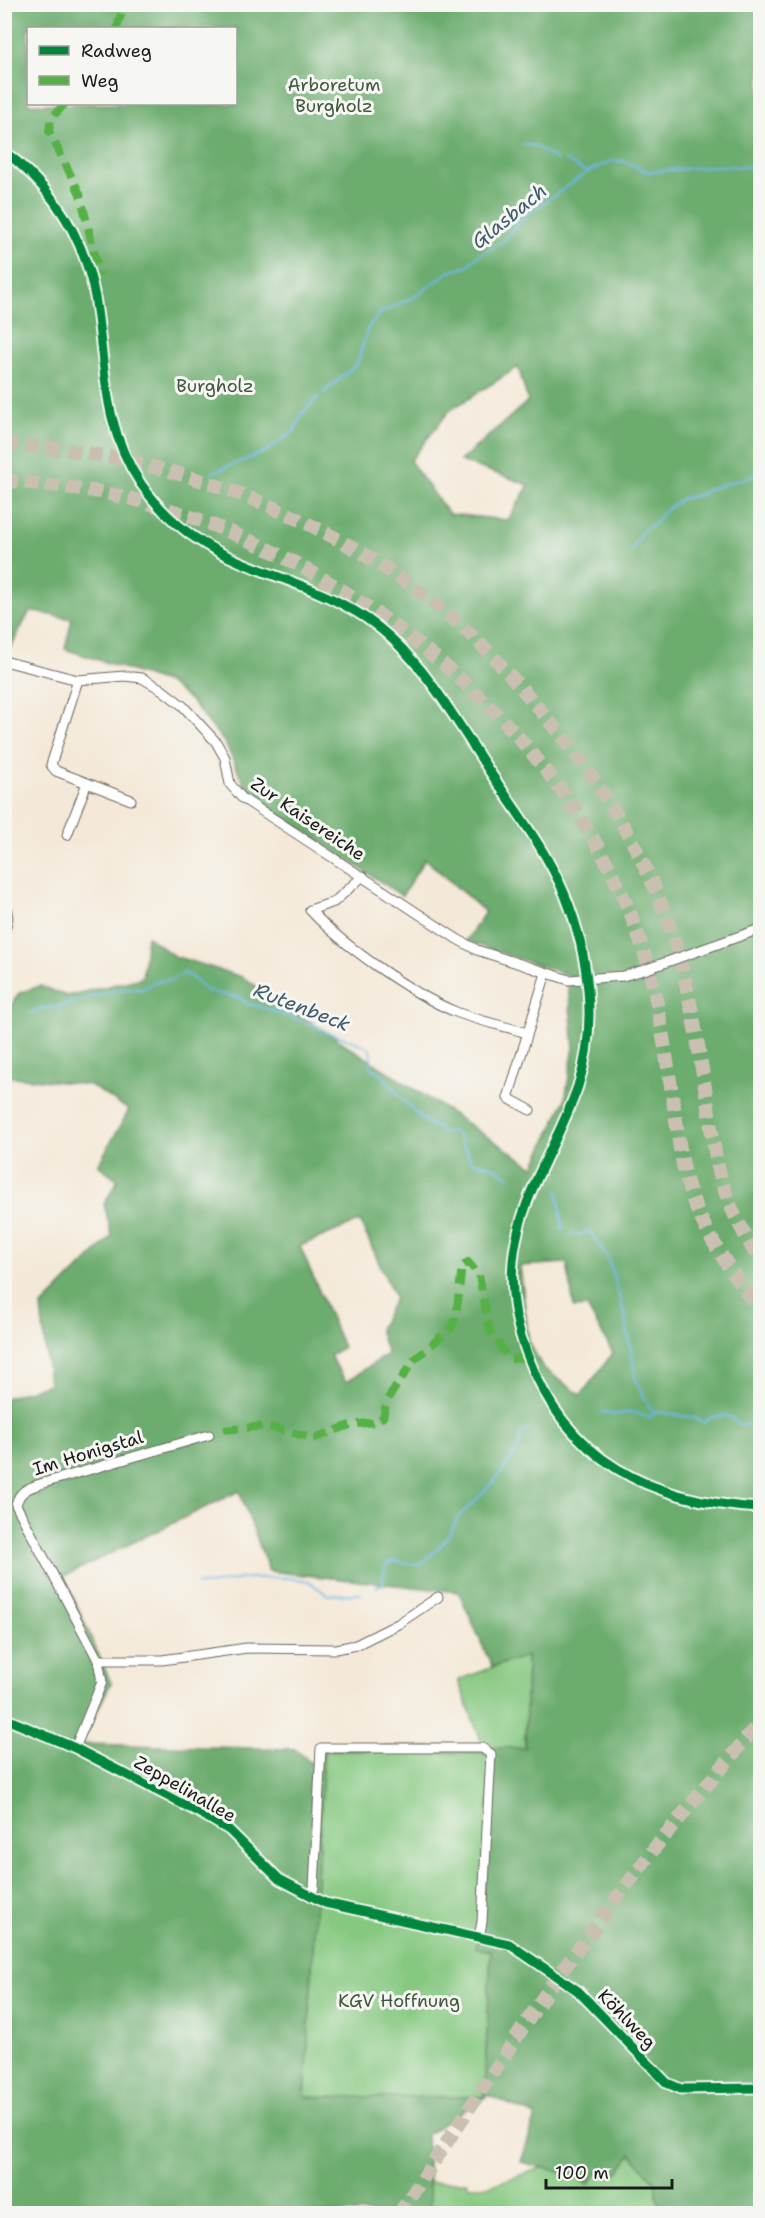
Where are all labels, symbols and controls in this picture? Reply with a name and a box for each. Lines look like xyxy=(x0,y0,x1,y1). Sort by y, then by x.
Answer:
legend xyxy=(27,27,237,105)
text: Radweg xyxy=(81,39,152,63)
text: Weg xyxy=(81,69,119,93)
park label: Arboretum Burgholz xyxy=(288,73,380,118)
water label: Glasbach xyxy=(466,178,552,254)
park label: Burgholz xyxy=(176,374,254,398)
street label: Zur Kaisereiche xyxy=(246,772,370,866)
water label: Rutenbeck xyxy=(250,977,354,1037)
street label: Im Honigstal xyxy=(30,1425,147,1481)
street label: Zeppelinallee xyxy=(130,1750,240,1828)
street label: Köhlweg xyxy=(593,1984,661,2054)
park label: KGV Hoffnung xyxy=(338,1989,460,2013)
scale bar xyxy=(546,2152,672,2190)
text: 100 m xyxy=(555,2161,609,2185)

